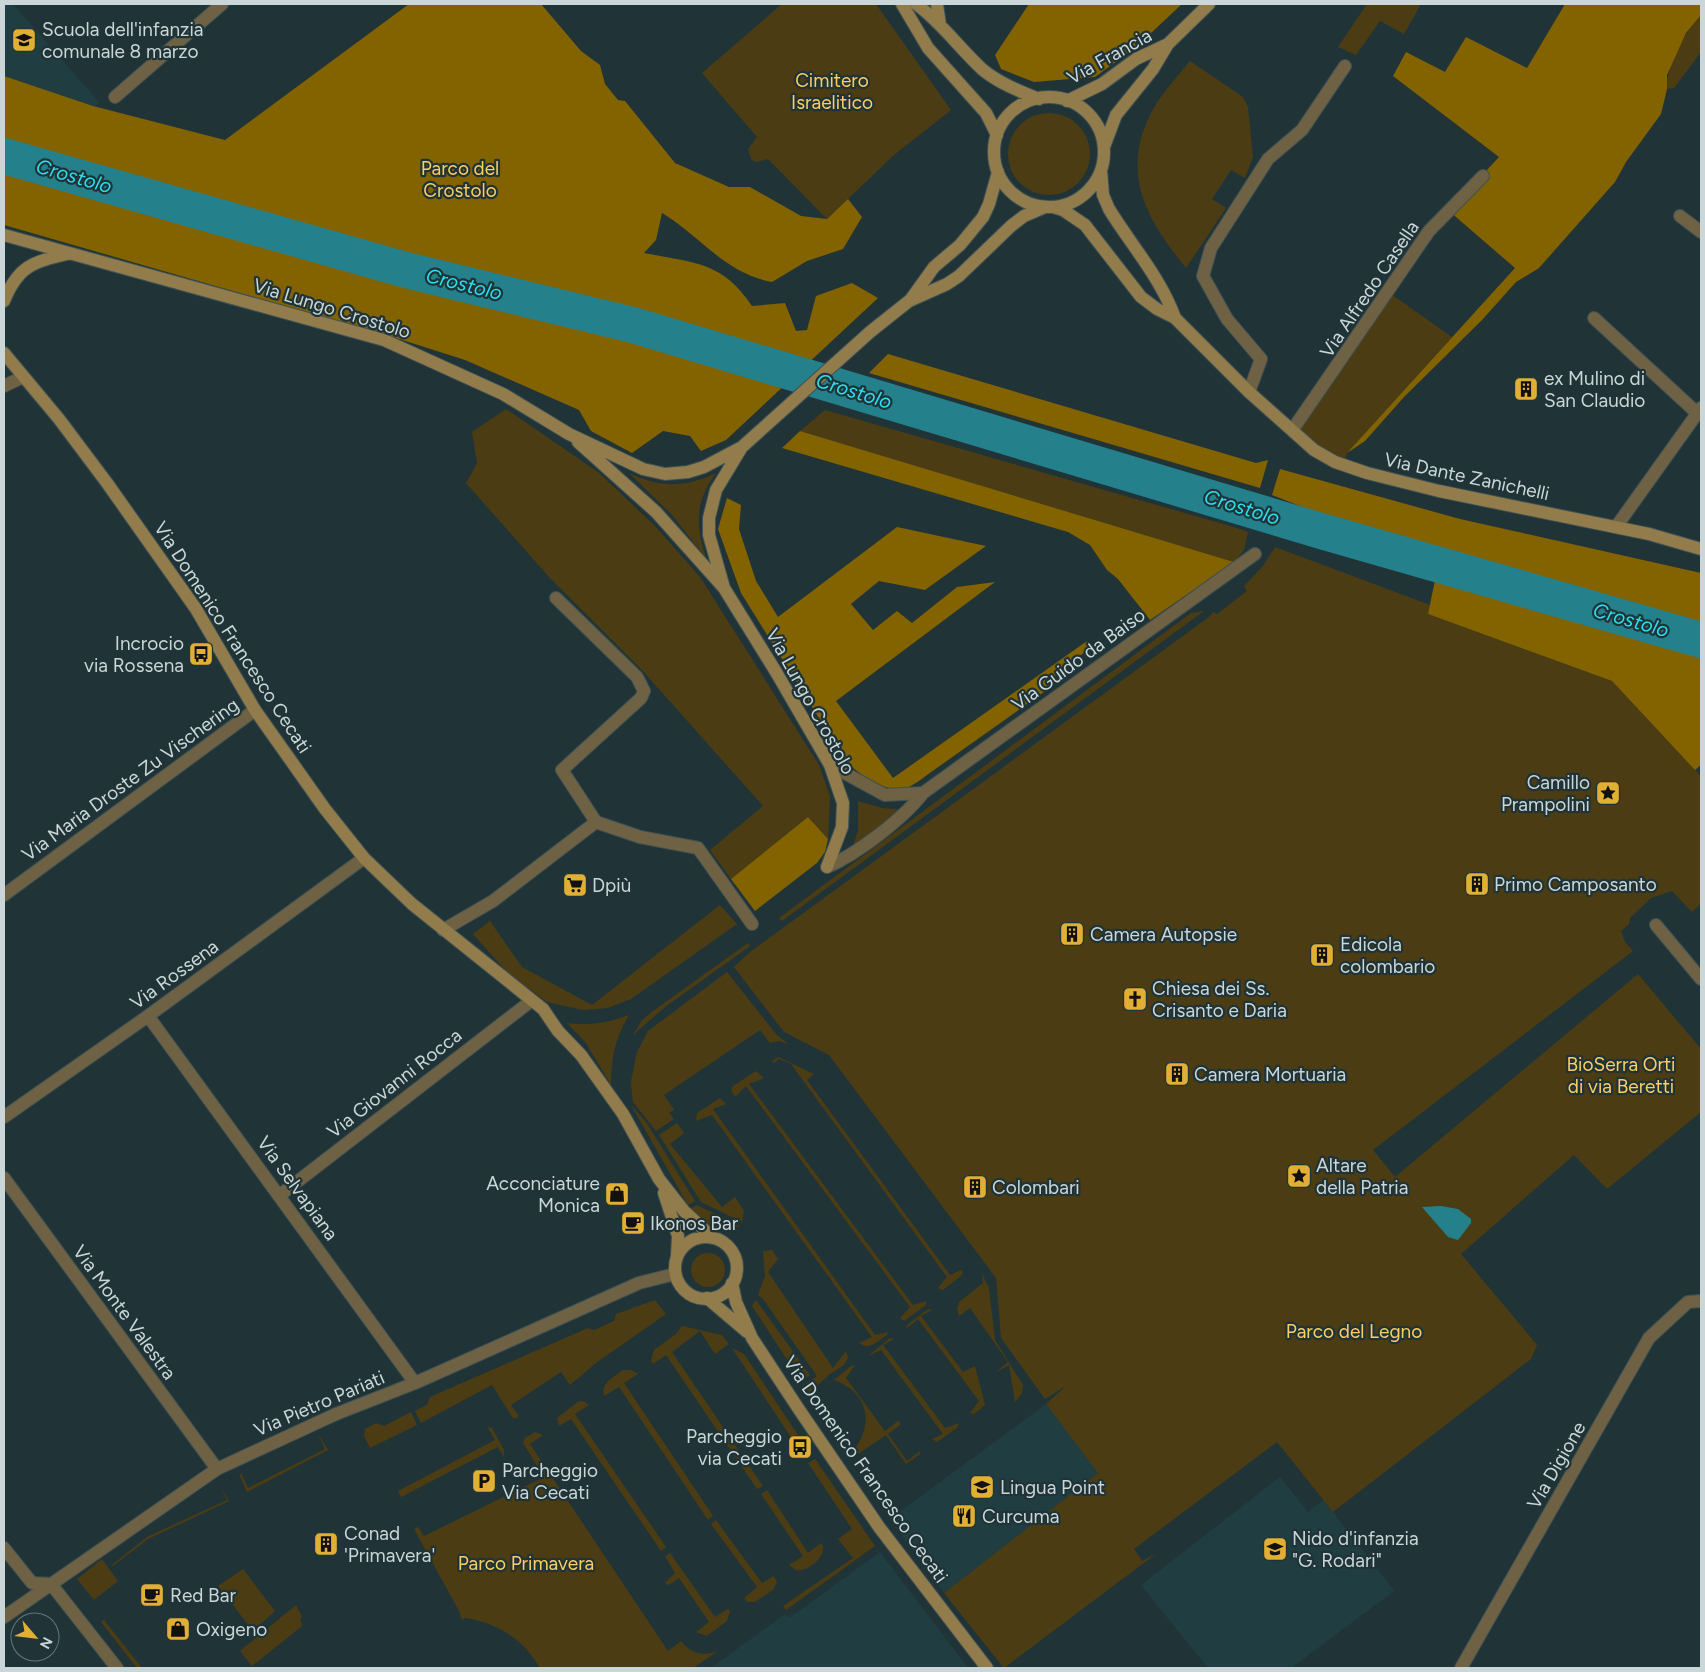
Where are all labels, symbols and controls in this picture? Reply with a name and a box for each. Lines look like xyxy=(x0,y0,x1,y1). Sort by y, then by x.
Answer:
place label: Scuola dell'infanzia comunale 8 marzo xyxy=(42,18,203,63)
street label: Via Francia xyxy=(1063,24,1156,89)
school or university icon: Scuola dell'infanzia comunale 8 marzo xyxy=(11,27,37,53)
park label: Cimitero Israelitico xyxy=(791,69,873,114)
water label: Crostolo xyxy=(33,154,115,198)
park label: Parco del Crostolo xyxy=(421,157,499,202)
street label: Via Alfredo Casella xyxy=(1315,216,1424,362)
water label: Crostolo xyxy=(423,263,505,305)
street label: Via Lungo Crostolo xyxy=(250,274,413,343)
place label: ex Mulino di San Claudio xyxy=(1544,367,1645,412)
water label: Crostolo xyxy=(813,368,895,414)
building icon: ex Mulino di San Claudio xyxy=(1513,376,1539,402)
street label: Via Dante Zanichelli xyxy=(1382,448,1552,505)
water label: Crostolo xyxy=(1201,484,1283,530)
street label: Via Domenico Francesco Cecati xyxy=(149,517,316,757)
water label: Crostolo xyxy=(1590,598,1672,642)
street label: Via Guido da Baiso xyxy=(1007,603,1150,716)
street label: Via Lungo Crostolo xyxy=(761,624,860,778)
place label: Incrocio via Rossena xyxy=(84,632,184,677)
bus stop icon: Incrocio via Rossena xyxy=(188,641,214,667)
street label: Via Maria Droste Zu Vischering xyxy=(17,693,243,866)
place label: Camillo Prampolini xyxy=(1501,771,1590,816)
place icon: Camillo Prampolini xyxy=(1595,780,1621,806)
building icon: Primo Camposanto xyxy=(1464,871,1490,897)
supermarket icon: Dpiù xyxy=(562,872,588,898)
place label: Primo Camposanto xyxy=(1494,873,1657,896)
place label: Dpiù xyxy=(592,874,631,897)
building icon: Camera Autopsie xyxy=(1059,921,1085,947)
place label: Camera Autopsie xyxy=(1090,923,1237,946)
place label: Edicola colombario xyxy=(1340,933,1435,978)
street label: Via Rossena xyxy=(126,935,223,1014)
building icon: Edicola colombario xyxy=(1309,942,1335,968)
place label: Chiesa dei Ss. Crisanto e Daria xyxy=(1152,977,1287,1022)
church icon: Chiesa dei Ss. Crisanto e Daria xyxy=(1122,986,1148,1012)
street label: Via Giovanni Rocca xyxy=(322,1024,466,1143)
park label: BioSerra Orti di via Beretti xyxy=(1566,1053,1676,1098)
building icon: Camera Mortuaria xyxy=(1164,1061,1190,1087)
place label: Camera Mortuaria xyxy=(1194,1063,1346,1086)
street label: Via Selvapiana xyxy=(252,1132,343,1245)
place label: Altare della Patria xyxy=(1316,1154,1408,1199)
place icon: Altare della Patria xyxy=(1286,1163,1312,1189)
place label: Acconciature Monica xyxy=(486,1172,600,1217)
building icon: Colombari xyxy=(962,1174,988,1200)
place label: Colombari xyxy=(992,1176,1080,1199)
shop icon: Acconciature Monica xyxy=(604,1181,630,1207)
cafe icon: Ikonos Bar xyxy=(620,1210,646,1236)
place label: Ikonos Bar xyxy=(650,1212,739,1235)
street label: Via Monte Valestra xyxy=(68,1241,181,1384)
park label: Parco del Legno xyxy=(1286,1320,1422,1343)
street label: Via Domenico Francesco Cecati xyxy=(778,1351,953,1587)
street label: Via Pietro Pariati xyxy=(250,1366,388,1441)
street label: Via Digione xyxy=(1522,1417,1591,1513)
place label: Parcheggio via Cecati xyxy=(686,1425,782,1470)
bus stop icon: Parcheggio via Cecati xyxy=(787,1434,813,1460)
place label: Parcheggio Via Cecati xyxy=(502,1459,598,1504)
parking icon: Parcheggio Via Cecati xyxy=(471,1468,497,1494)
school or university icon: Lingua Point xyxy=(969,1474,995,1500)
place label: Lingua Point xyxy=(1000,1476,1105,1499)
restaurant icon: Curcuma xyxy=(951,1503,977,1529)
place label: Curcuma xyxy=(982,1505,1059,1528)
place label: Conad 'Primavera' xyxy=(344,1522,435,1567)
place label: Nido d'infanzia "G. Rodari" xyxy=(1292,1527,1419,1572)
building icon: Conad 'Primavera' xyxy=(313,1531,339,1557)
school or university icon: Nido d'infanzia "G. Rodari" xyxy=(1262,1536,1288,1562)
park label: Parco Primavera xyxy=(458,1552,594,1575)
cafe icon: Red Bar xyxy=(139,1582,165,1608)
place label: Red Bar xyxy=(170,1584,236,1607)
north arrow xyxy=(10,1612,60,1662)
shop icon: Oxigeno xyxy=(165,1616,191,1642)
place label: Oxigeno xyxy=(196,1618,267,1641)
text: N xyxy=(36,1634,56,1652)

